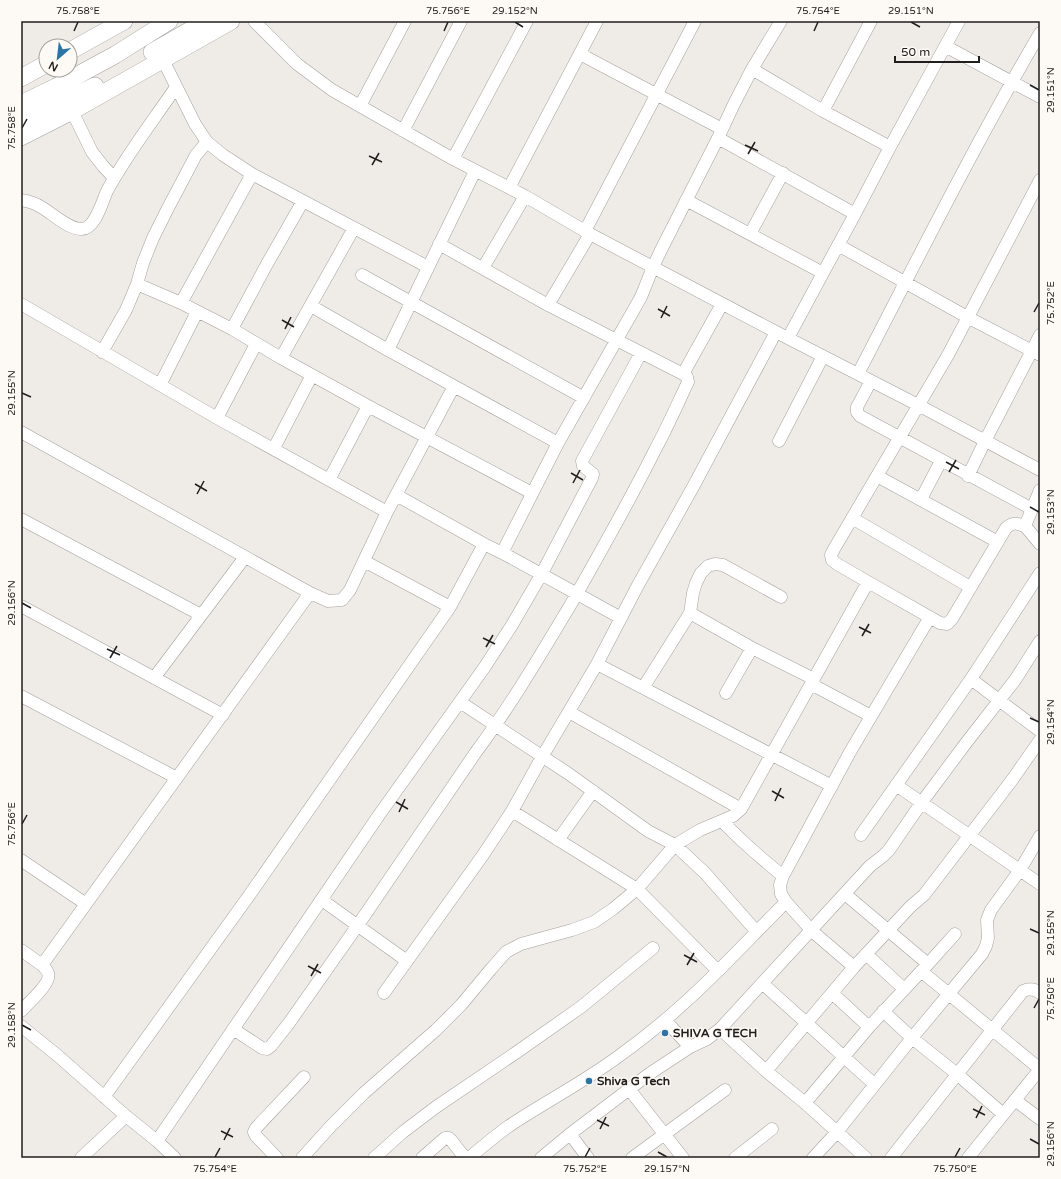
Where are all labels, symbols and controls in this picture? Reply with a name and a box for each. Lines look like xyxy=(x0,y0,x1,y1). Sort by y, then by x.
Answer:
text: 75.758°E xyxy=(56,5,100,17)
text: 75.756°E xyxy=(426,5,470,17)
text: 29.152°N xyxy=(492,5,538,17)
text: 75.754°E xyxy=(796,5,840,17)
text: 29.151°N xyxy=(888,5,934,17)
north arrow xyxy=(38,38,78,78)
scale bar xyxy=(895,38,979,64)
text: 50 m xyxy=(901,45,930,59)
text: N xyxy=(47,59,60,74)
text: 29.151°N xyxy=(1045,67,1057,113)
text: 75.758°E xyxy=(6,106,18,150)
text: 75.752°E xyxy=(1045,281,1057,325)
text: 29.155°N xyxy=(6,370,18,416)
text: 29.153°N xyxy=(1045,489,1057,535)
text: 29.156°N xyxy=(6,580,18,626)
text: 29.154°N xyxy=(1045,699,1057,745)
text: 75.756°E xyxy=(6,802,18,846)
text: 29.155°N xyxy=(1045,910,1057,956)
text: 75.750°E xyxy=(1045,977,1057,1021)
text: 29.158°N xyxy=(6,1002,18,1048)
place label: SHIVA G TECH xyxy=(673,1026,757,1040)
marker: SHIVA G TECH xyxy=(660,1028,670,1038)
place label: Shiva G Tech xyxy=(597,1074,670,1088)
marker: Shiva G Tech xyxy=(584,1076,594,1086)
text: 29.156°N xyxy=(1045,1121,1057,1167)
text: 75.754°E xyxy=(193,1163,237,1175)
text: 75.752°E xyxy=(563,1163,607,1175)
text: 29.157°N xyxy=(644,1163,690,1175)
text: 75.750°E xyxy=(933,1163,977,1175)

